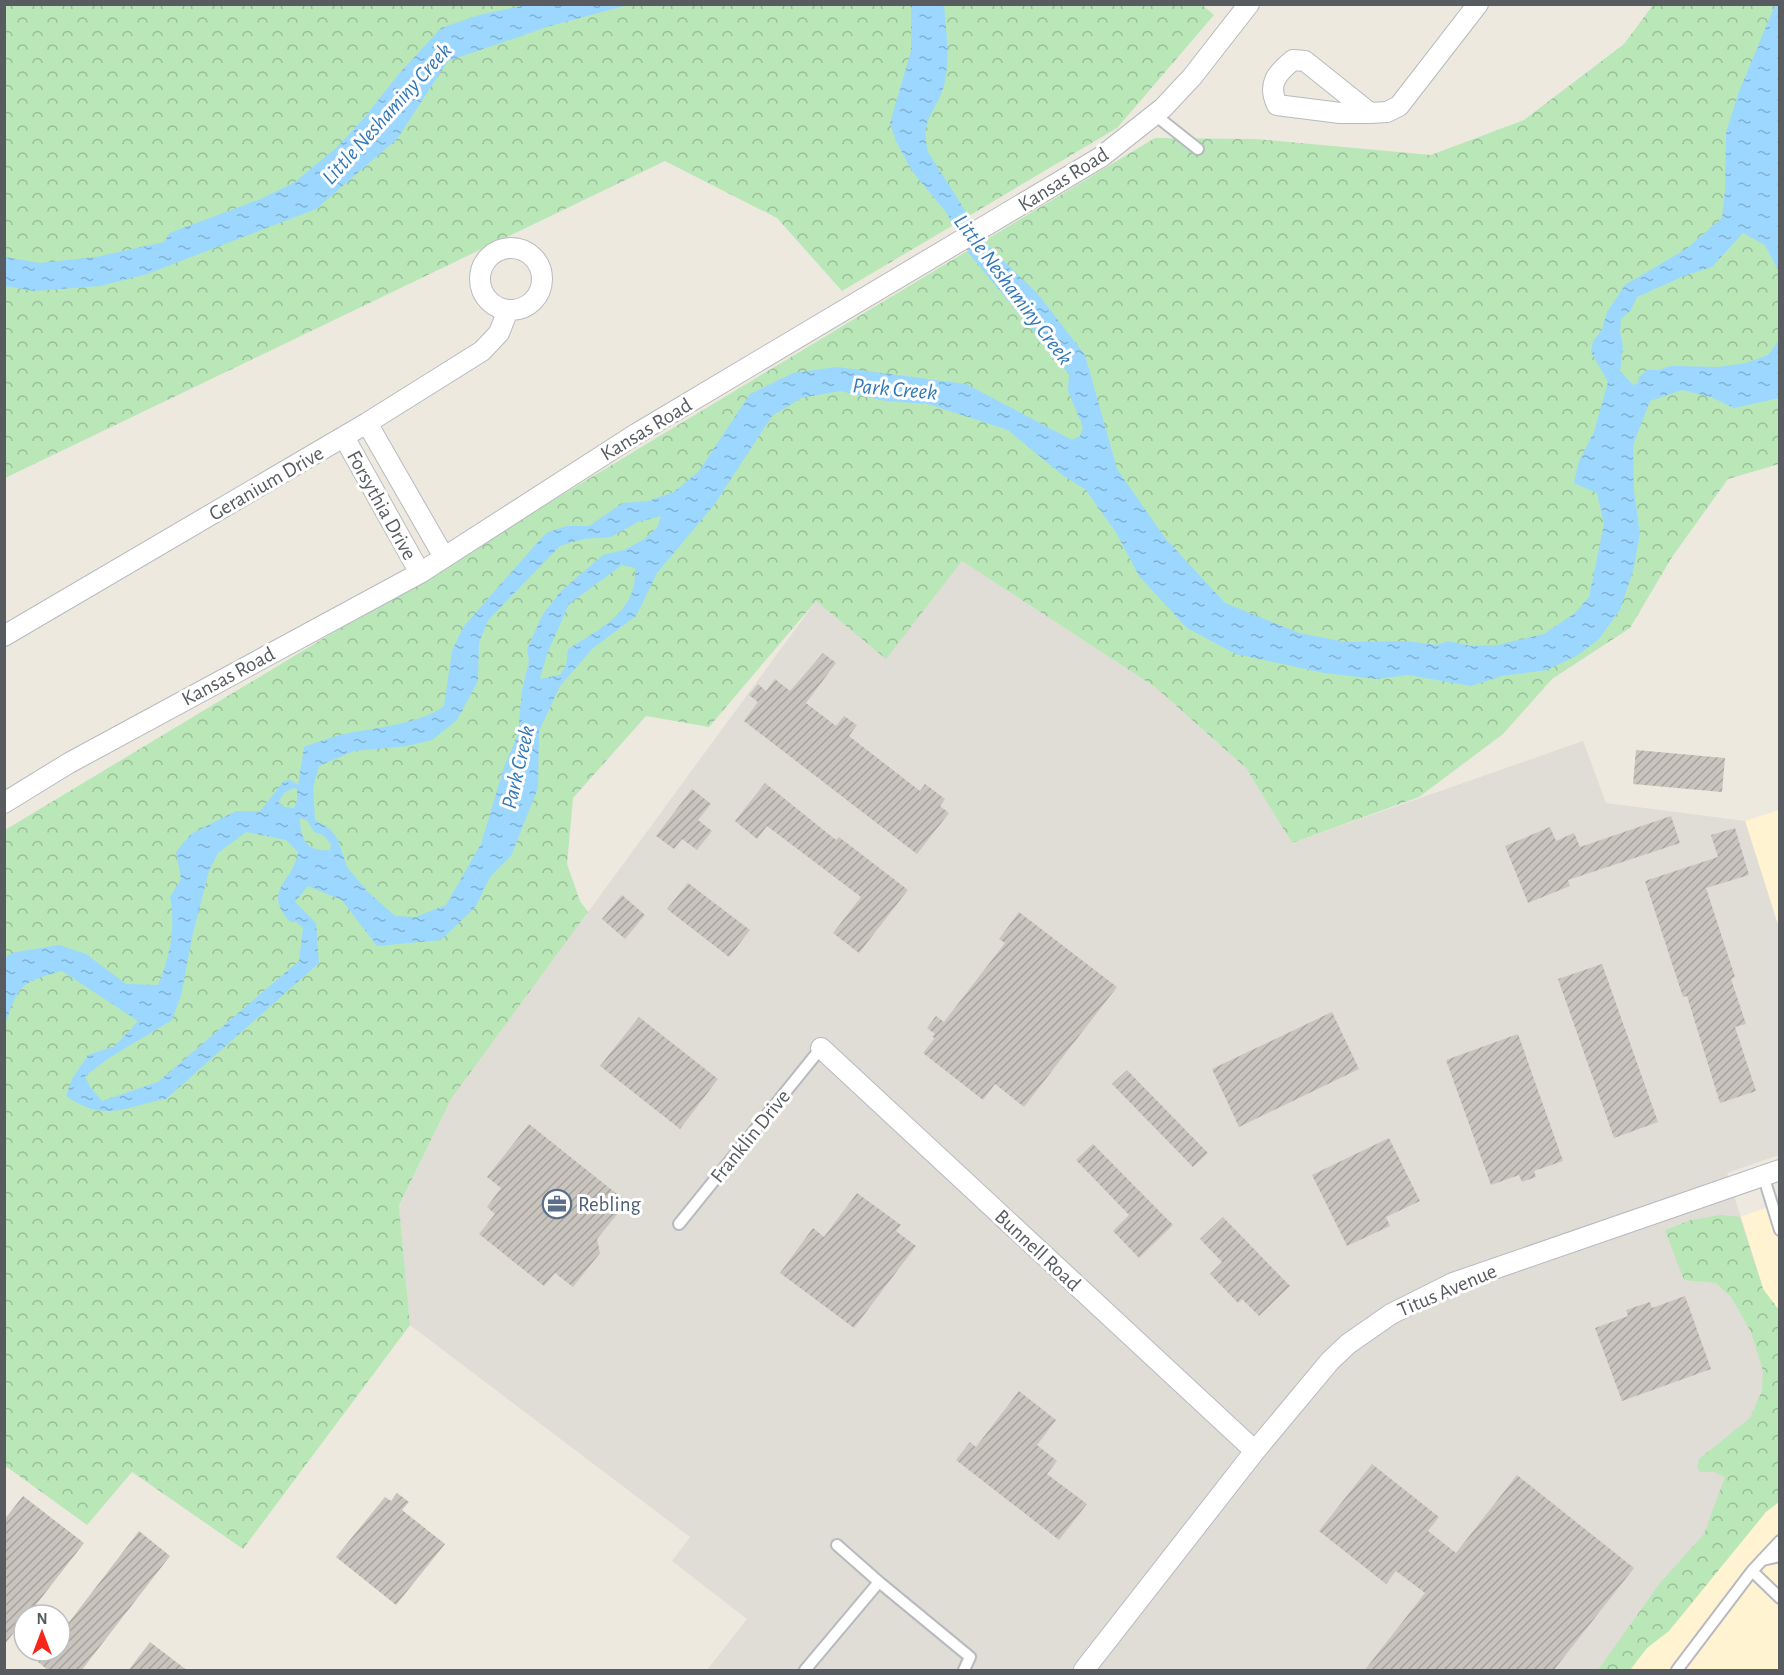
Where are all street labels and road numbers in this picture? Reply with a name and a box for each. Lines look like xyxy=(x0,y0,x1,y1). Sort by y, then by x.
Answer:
street label: Kansas Road xyxy=(1014,143,1112,215)
street label: Kansas Road xyxy=(597,394,696,465)
street label: Geranium Drive xyxy=(205,442,327,525)
street label: Forsythia Drive xyxy=(343,447,420,563)
street label: Kansas Road xyxy=(178,643,278,710)
street label: Franklin Drive xyxy=(707,1086,794,1187)
street label: Bunnell Road xyxy=(991,1206,1085,1295)
street label: Titus Avenue xyxy=(1395,1260,1500,1321)

